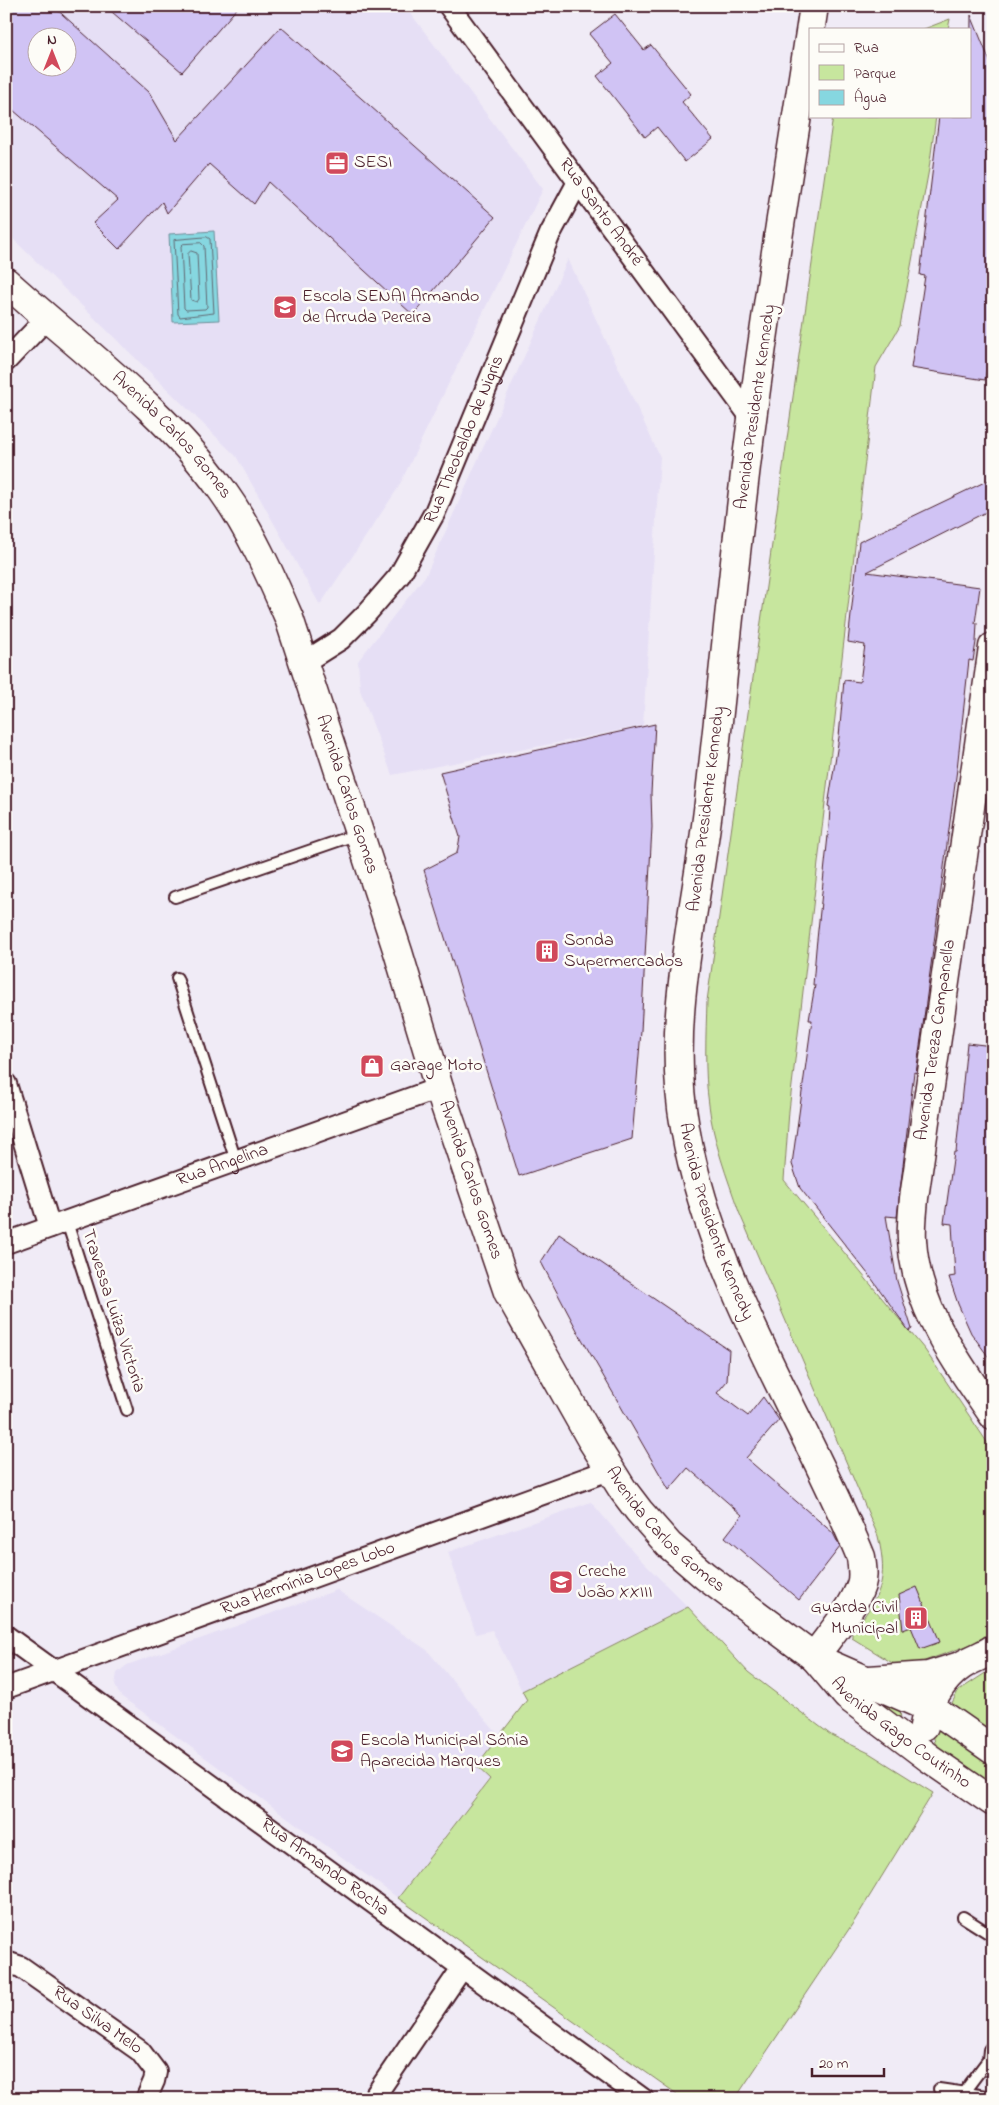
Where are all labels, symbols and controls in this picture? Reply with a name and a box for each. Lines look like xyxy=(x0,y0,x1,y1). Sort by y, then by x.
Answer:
north arrow xyxy=(28,28,78,78)
legend xyxy=(809,28,972,118)
text: N xyxy=(47,30,57,51)
text: Rua xyxy=(854,37,879,59)
text: Parque xyxy=(854,63,896,85)
text: Água xyxy=(854,87,887,110)
office icon: SESI xyxy=(324,150,350,176)
place label: SESI xyxy=(354,150,392,176)
street label: Rua Santo André xyxy=(552,153,649,273)
place label: Escola SENAI Armando de Arruda Pereira xyxy=(302,284,479,331)
school or university icon: Escola SENAI Armando de Arruda Pereira xyxy=(272,294,298,320)
street label: Avenida Presidente Kennedy xyxy=(729,303,783,511)
street label: Rua Theobaldo de Nigris xyxy=(418,351,511,529)
street label: Avenida Carlos Gomes xyxy=(105,366,238,504)
street label: Avenida Presidente Kennedy xyxy=(681,705,733,913)
street label: Avenida Carlos Gomes xyxy=(308,711,385,878)
place label: Sonda Supermercados xyxy=(564,928,683,975)
building icon: Sonda Supermercados xyxy=(534,938,560,964)
street label: Avenida Tereza Campanella xyxy=(909,938,963,1142)
shop icon: Garage Moto xyxy=(359,1053,385,1079)
place label: Garage Moto xyxy=(390,1053,483,1080)
street label: Avenida Carlos Gomes xyxy=(431,1097,509,1263)
street label: Avenida Presidente Kennedy xyxy=(671,1121,760,1325)
street label: Rua Angelina xyxy=(173,1137,272,1194)
street label: Travessa Luiza Victoria xyxy=(74,1226,152,1396)
street label: Avenida Carlos Gomes xyxy=(599,1462,730,1599)
street label: Rua Hermínia Lopes Lobo xyxy=(217,1535,399,1622)
place label: Creche João XXIII xyxy=(578,1559,653,1606)
school or university icon: Creche João XXIII xyxy=(548,1569,574,1595)
place label: Guarda Civil Municipal xyxy=(811,1595,898,1642)
building icon: Guarda Civil Municipal xyxy=(903,1605,929,1631)
street label: Avenida Gago Coutinho xyxy=(824,1672,976,1796)
place label: Escola Municipal Sônia Aparecida Marques xyxy=(360,1728,528,1775)
school or university icon: Escola Municipal Sônia Aparecida Marques xyxy=(329,1738,355,1764)
street label: Rua Armando Rocha xyxy=(255,1812,394,1923)
street label: Rua Silva Melo xyxy=(47,1980,147,2062)
scale bar xyxy=(812,2045,884,2077)
text: 20 m xyxy=(819,2053,849,2075)

